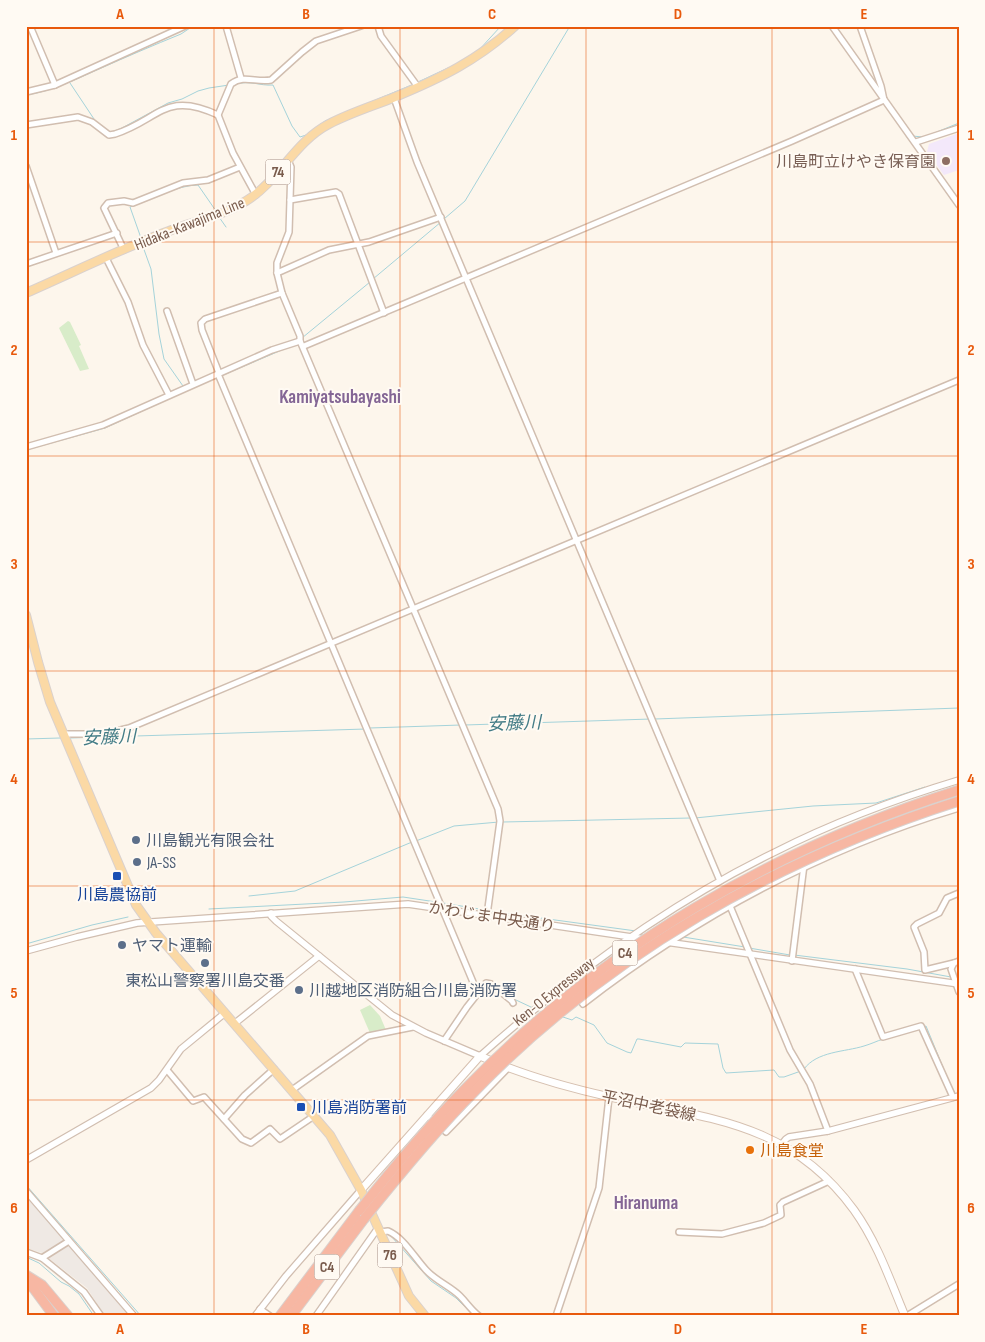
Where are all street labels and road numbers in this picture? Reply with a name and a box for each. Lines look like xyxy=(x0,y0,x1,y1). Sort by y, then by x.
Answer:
road number: 74 xyxy=(266,160,290,184)
street label: Hidaka-Kawajima Line xyxy=(132,194,247,255)
street label: かわじま中央通り xyxy=(427,898,556,937)
road number: C4 xyxy=(612,940,638,966)
street label: Ken-O Expressway xyxy=(510,954,598,1031)
street label: 平沼中老袋線 xyxy=(600,1087,698,1126)
road number: 76 xyxy=(378,1242,402,1268)
road number: C4 xyxy=(314,1254,340,1280)

